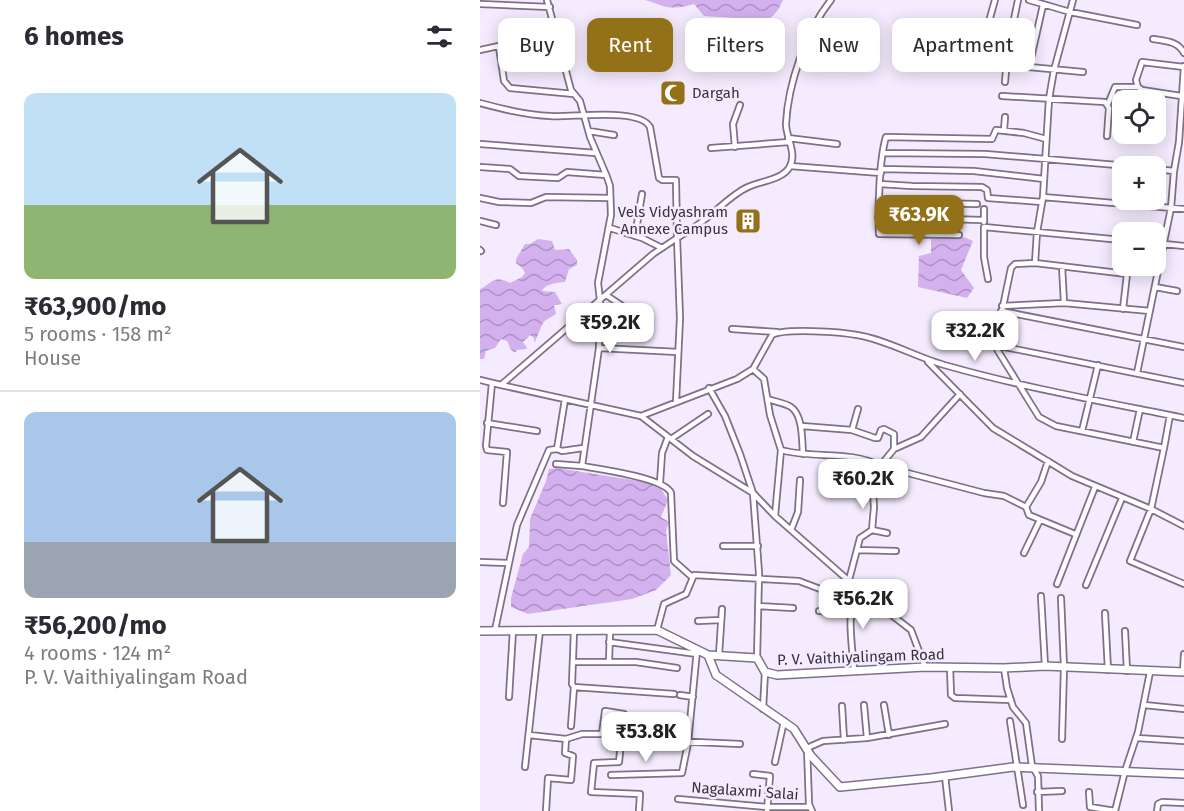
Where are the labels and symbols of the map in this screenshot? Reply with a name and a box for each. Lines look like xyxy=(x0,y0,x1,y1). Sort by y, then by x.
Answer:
mosque icon: Dargah xyxy=(658,78,688,108)
place label: Dargah xyxy=(692,84,740,102)
pin: ₹63.9K xyxy=(870,195,968,246)
place label: Vels Vidyashram Annexe Campus xyxy=(618,203,728,238)
building icon: Vels Vidyashram Annexe Campus xyxy=(733,206,763,236)
pin: ₹59.2K xyxy=(561,303,659,354)
pin: ₹32.2K xyxy=(926,311,1024,362)
pin: ₹60.2K xyxy=(814,459,912,510)
pin: ₹56.2K xyxy=(814,579,912,630)
street label: P. V. Vaithiyalingam Road xyxy=(777,645,945,669)
pin: ₹53.8K xyxy=(597,712,695,763)
street label: Nagalaxmi Salai xyxy=(691,778,799,804)

